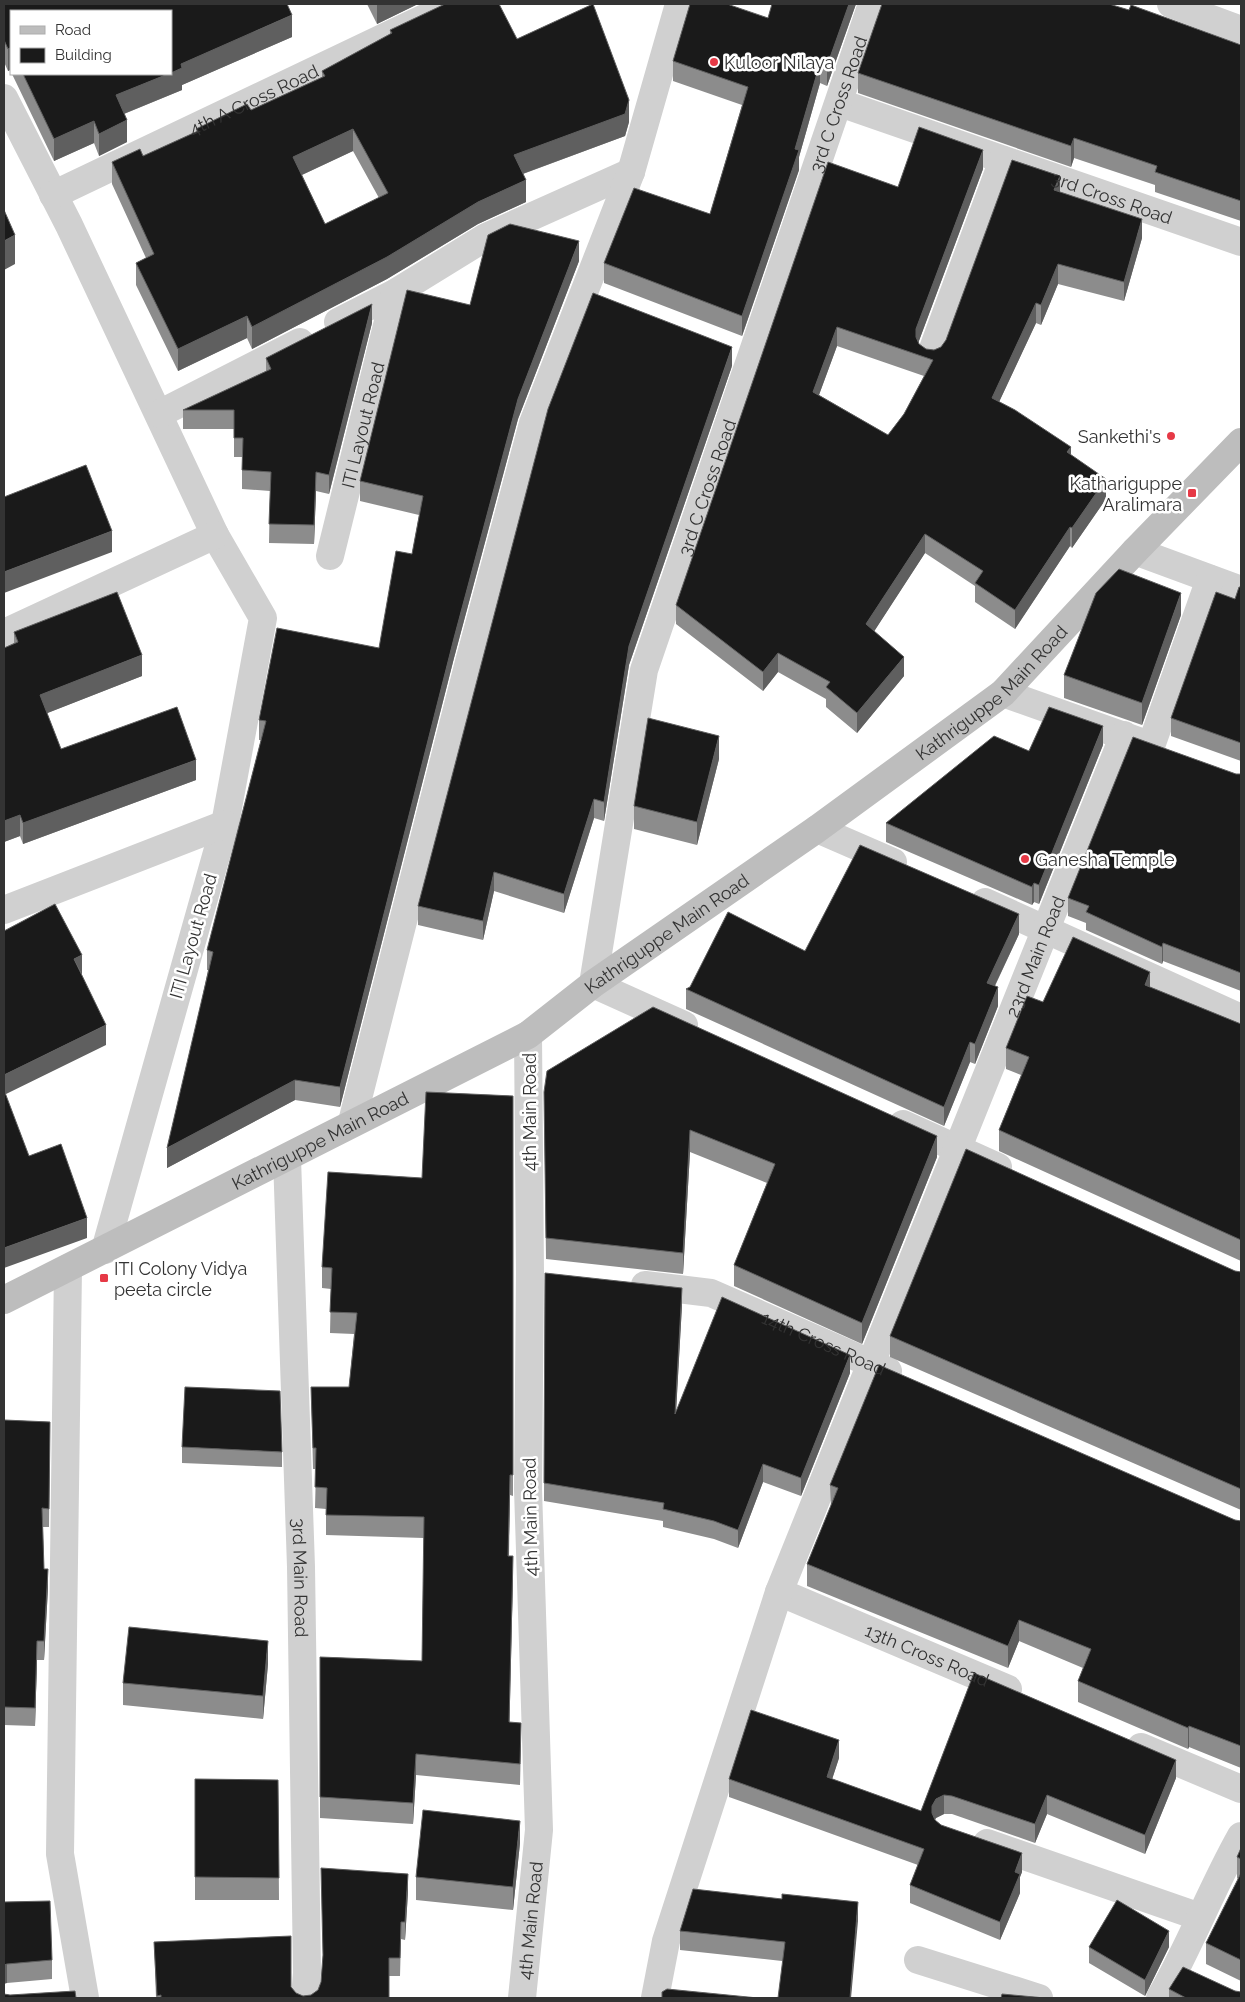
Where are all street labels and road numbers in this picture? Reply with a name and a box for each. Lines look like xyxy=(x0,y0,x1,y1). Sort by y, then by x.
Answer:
street label: 3rd C Cross Road xyxy=(805,33,871,175)
street label: 4th A Cross Road xyxy=(185,60,322,139)
street label: 3rd Cross Road xyxy=(1049,167,1175,228)
street label: ITI Layout Road xyxy=(337,360,388,490)
street label: 3rd C Cross Road xyxy=(673,416,740,558)
street label: Kathriguppe Main Road xyxy=(911,621,1071,764)
street label: Kathriguppe Main Road xyxy=(580,869,753,997)
street label: ITI Layout Road xyxy=(165,871,221,1001)
street label: 23rd Main Road xyxy=(1001,893,1069,1020)
street label: 4th Main Road xyxy=(519,1053,540,1171)
street label: Kathriguppe Main Road xyxy=(228,1087,412,1194)
street label: 14th Cross Road xyxy=(759,1306,889,1379)
street label: 4th Main Road xyxy=(518,1458,542,1576)
street label: 3rd Main Road xyxy=(289,1518,313,1638)
street label: 13th Cross Road xyxy=(862,1619,992,1690)
street label: 4th Main Road xyxy=(513,1860,546,1981)

